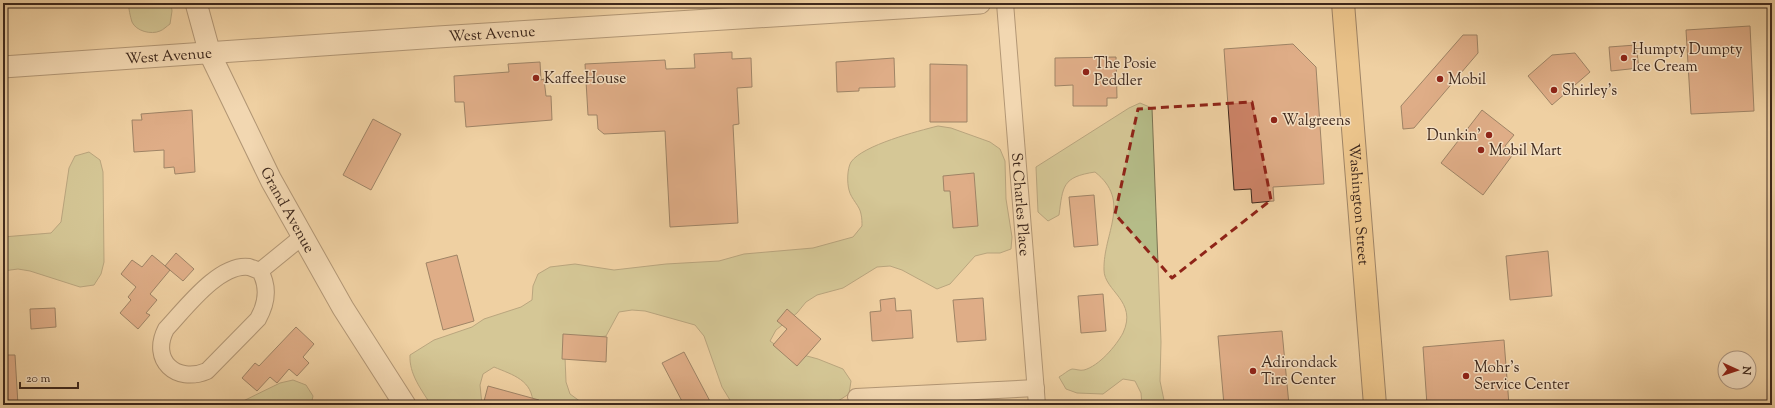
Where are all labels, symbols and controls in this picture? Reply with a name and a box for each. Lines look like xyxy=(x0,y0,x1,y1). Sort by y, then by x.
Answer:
street label: West Avenue xyxy=(448,22,536,48)
place label: Humpty Dumpty Ice Cream xyxy=(1632,40,1743,78)
street label: West Avenue xyxy=(125,44,213,71)
marker: Humpty Dumpty Ice Cream xyxy=(1619,53,1629,63)
place label: The Posie Peddler xyxy=(1094,54,1156,92)
marker: The Posie Peddler xyxy=(1081,67,1091,77)
place label: KaffeeHouse xyxy=(544,69,626,90)
place label: Mobil xyxy=(1448,70,1486,91)
marker: KaffeeHouse xyxy=(531,73,541,83)
marker: Mobil xyxy=(1435,74,1445,84)
place label: Shirley's xyxy=(1562,81,1617,102)
marker: Shirley's xyxy=(1549,85,1559,95)
place label: Walgreens xyxy=(1282,111,1351,132)
marker: Walgreens xyxy=(1269,115,1279,125)
place label: Dunkin' xyxy=(1427,126,1481,147)
marker: Dunkin' xyxy=(1484,130,1494,140)
place label: Mobil Mart xyxy=(1489,141,1562,162)
street label: Washington Street xyxy=(1342,143,1373,266)
marker: Mobil Mart xyxy=(1476,145,1486,155)
street label: St Charles Place xyxy=(1005,152,1034,257)
street label: Grand Avenue xyxy=(254,164,319,257)
north arrow xyxy=(1717,350,1757,390)
place label: Adirondack Tire Center xyxy=(1261,353,1338,391)
place label: Mohr's Service Center xyxy=(1474,358,1570,396)
scale bar xyxy=(20,364,78,390)
text: N xyxy=(1738,365,1754,375)
marker: Adirondack Tire Center xyxy=(1248,366,1258,376)
text: 20 m xyxy=(26,370,51,388)
marker: Mohr's Service Center xyxy=(1461,371,1471,381)

